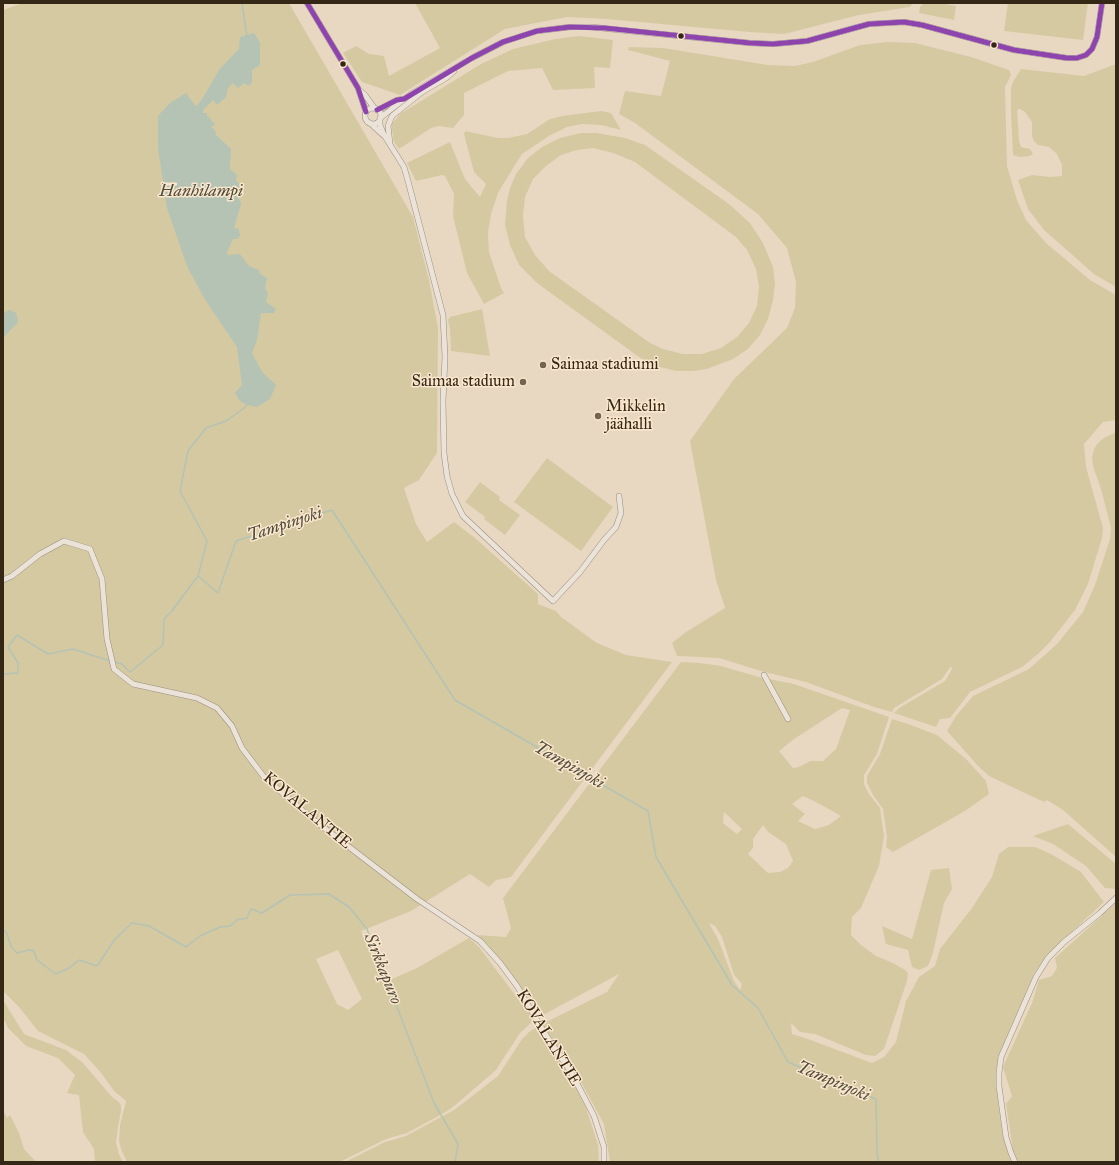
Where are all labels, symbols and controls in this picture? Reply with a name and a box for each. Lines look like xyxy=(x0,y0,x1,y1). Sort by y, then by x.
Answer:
unlabelled marker xyxy=(676,31,686,41)
unlabelled marker xyxy=(989,40,999,50)
unlabelled marker xyxy=(338,59,348,69)
water label: Hanhilampi xyxy=(159,182,243,202)
place label: Saimaa stadiumi xyxy=(551,355,659,375)
marker: Saimaa stadiumi xyxy=(538,360,548,370)
place label: Saimaa stadium xyxy=(412,372,515,392)
marker: Saimaa stadium xyxy=(518,377,528,387)
place label: Mikkelin jäähalli xyxy=(606,397,666,435)
marker: Mikkelin jäähalli xyxy=(593,411,603,421)
water label: Tampinjoki xyxy=(245,503,325,547)
water label: Tampinjoki xyxy=(530,738,608,794)
street label: KOVALANTIE xyxy=(259,768,355,854)
water label: Sirkkapuro xyxy=(359,931,405,1007)
street label: KOVALANTIE xyxy=(512,986,584,1090)
water label: Tampinjoki xyxy=(793,1057,873,1107)

